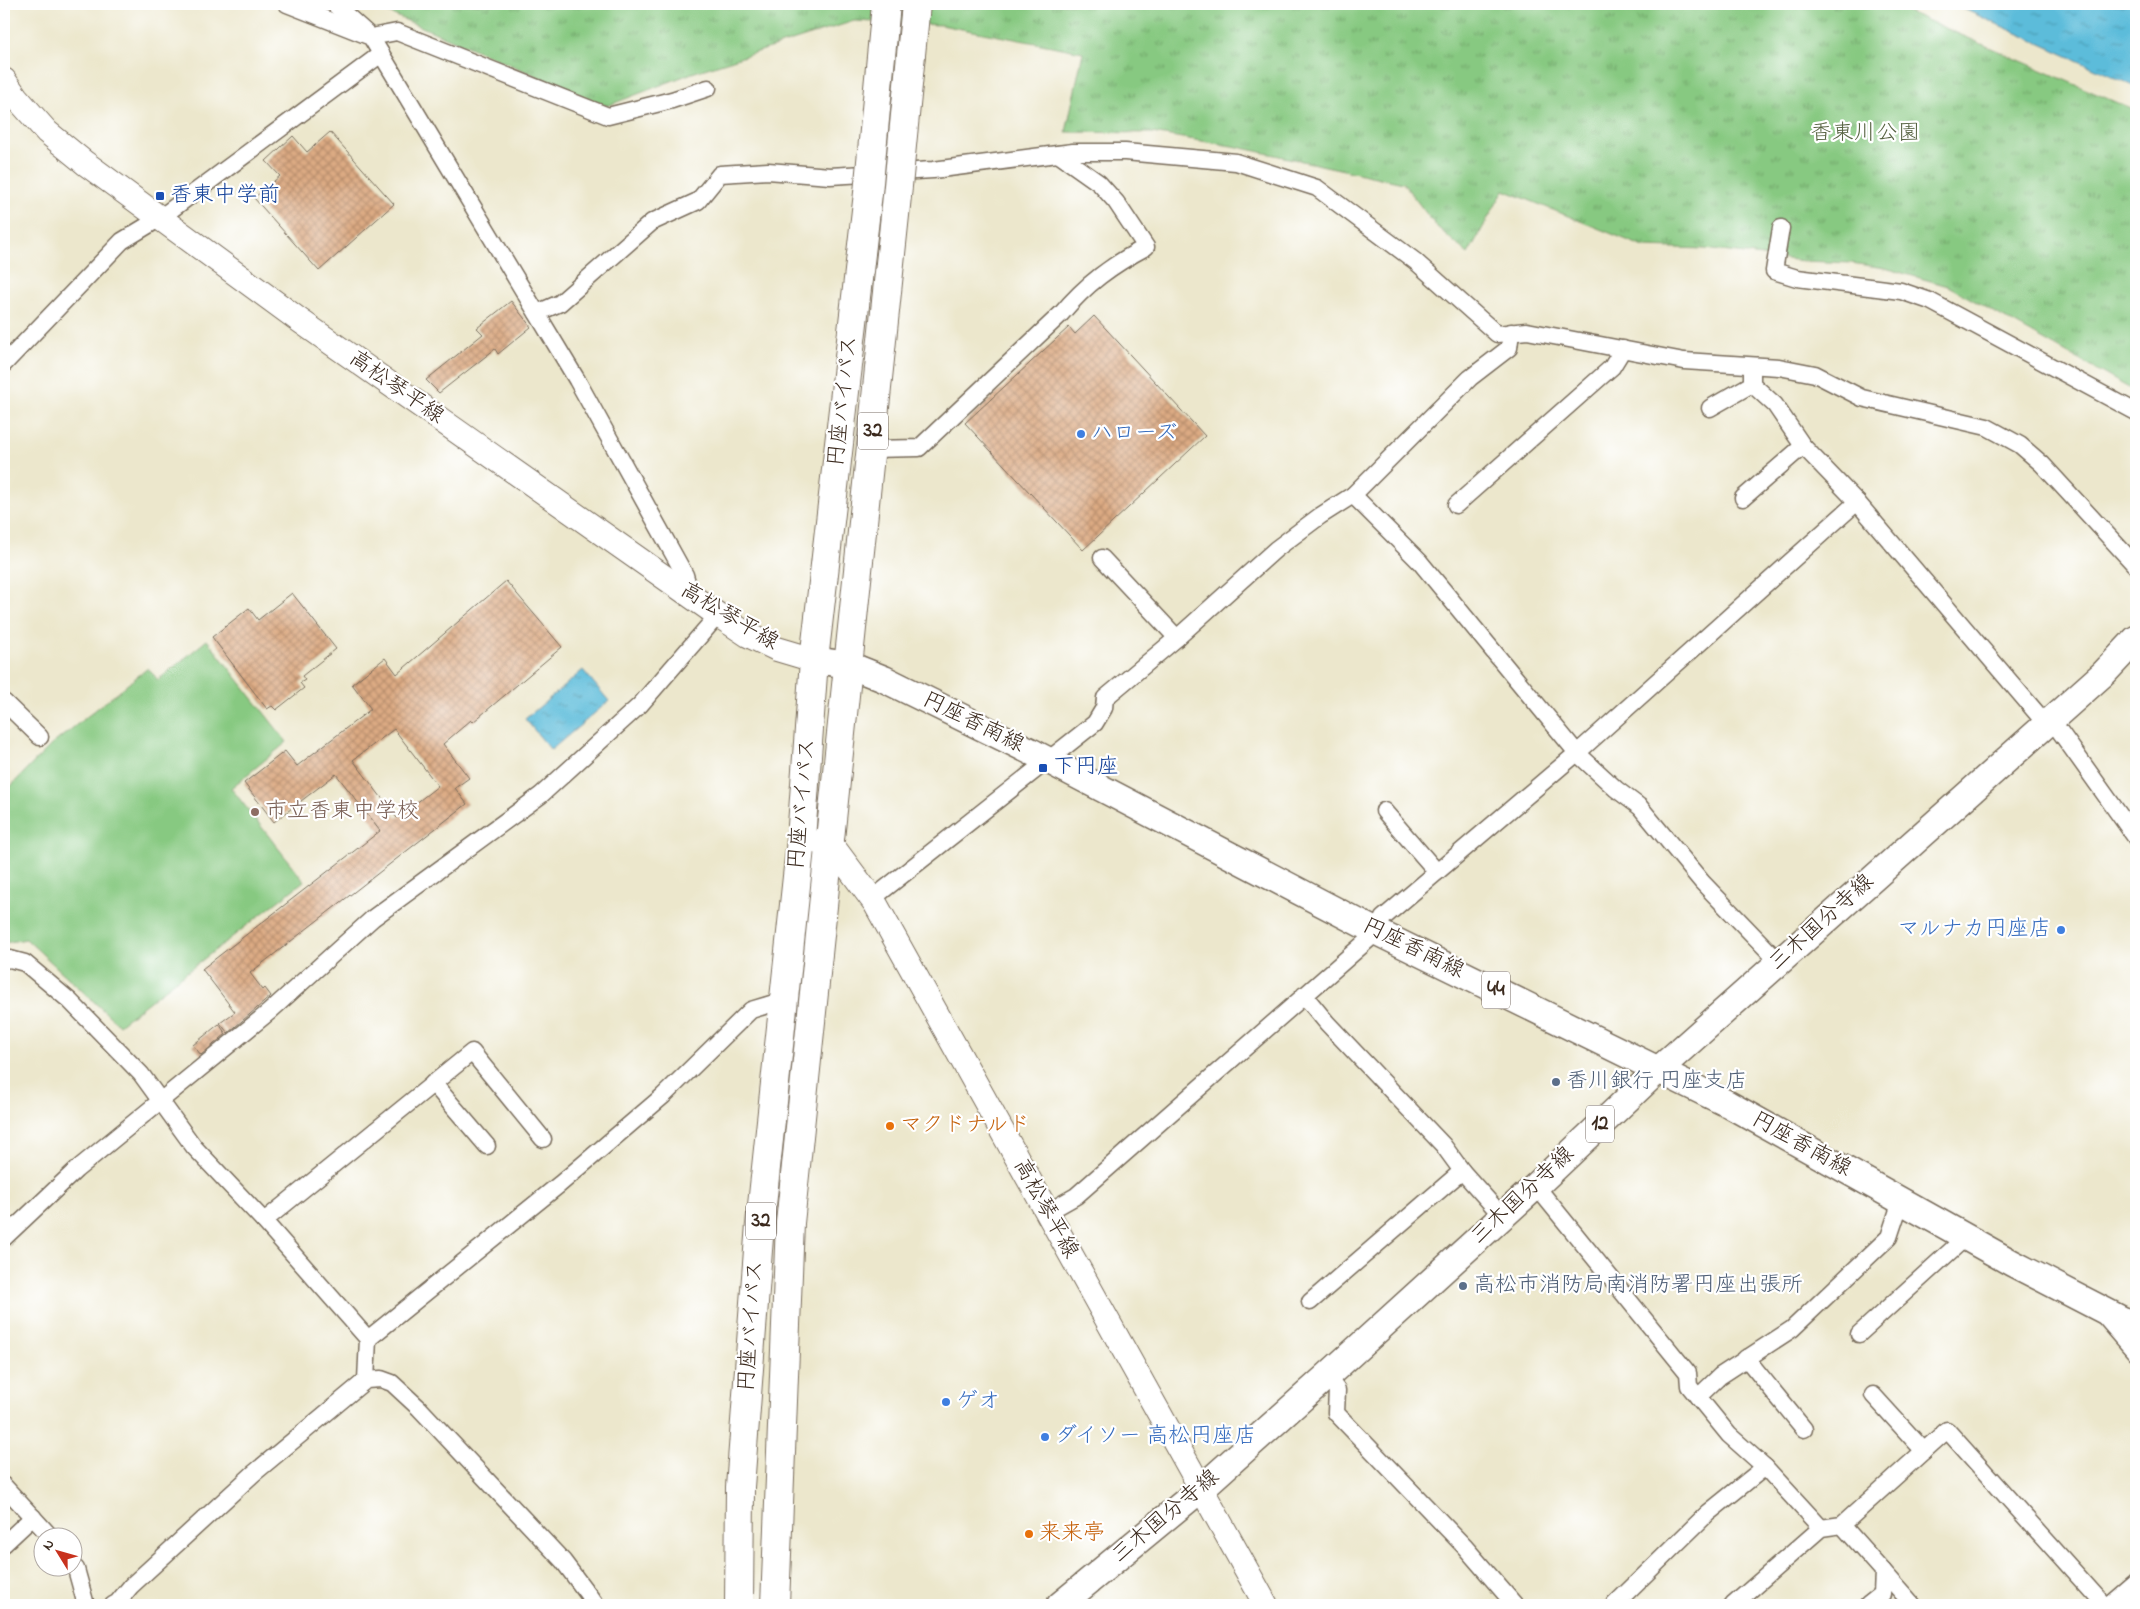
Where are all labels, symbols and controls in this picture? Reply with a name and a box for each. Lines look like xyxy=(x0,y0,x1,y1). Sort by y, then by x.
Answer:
park label: 香東川公園 xyxy=(1810,118,1920,150)
place label: 香東中学前 xyxy=(170,180,280,212)
marker: 香東中学前 xyxy=(154,190,166,202)
street label: 円座バイパス xyxy=(821,334,867,468)
street label: 高松琴平線 xyxy=(342,343,450,433)
road number: 32 xyxy=(858,412,888,450)
place label: ハローズ xyxy=(1091,418,1177,450)
marker: ハローズ xyxy=(1075,428,1087,440)
street label: 高松琴平線 xyxy=(674,575,784,659)
street label: 円座香南線 xyxy=(917,685,1029,761)
street label: 円座バイパス xyxy=(781,737,825,871)
place label: 下円座 xyxy=(1053,752,1119,784)
marker: 下円座 xyxy=(1037,762,1049,774)
place label: 市立香東中学校 xyxy=(265,796,419,828)
marker: 市立香東中学校 xyxy=(249,806,261,818)
street label: 三木国分寺線 xyxy=(1762,867,1882,979)
street label: 円座香南線 xyxy=(1357,911,1469,987)
place label: マルナカ円座店 xyxy=(1897,914,2051,946)
marker: マルナカ円座店 xyxy=(2055,924,2067,936)
road number: 44 xyxy=(1482,972,1510,1008)
place label: 香川銀行 円座支店 xyxy=(1566,1066,1748,1098)
marker: 香川銀行 円座支店 xyxy=(1550,1076,1562,1088)
street label: 円座香南線 xyxy=(1745,1104,1857,1186)
road number: 12 xyxy=(1586,1106,1614,1142)
place label: マクドナルド xyxy=(900,1110,1030,1142)
marker: マクドナルド xyxy=(884,1120,896,1132)
street label: 三木国分寺線 xyxy=(1464,1139,1582,1253)
street label: 高松琴平線 xyxy=(1004,1153,1086,1265)
road number: 32 xyxy=(746,1202,776,1240)
street label: 円座バイパス xyxy=(731,1259,773,1393)
place label: 高松市消防局南消防署円座出張所 xyxy=(1473,1270,1803,1302)
marker: 高松市消防局南消防署円座出張所 xyxy=(1457,1280,1469,1292)
place label: ゲオ xyxy=(956,1386,1000,1418)
marker: ゲオ xyxy=(940,1396,952,1408)
place label: ダイソー 高松円座店 xyxy=(1055,1421,1256,1453)
marker: ダイソー 高松円座店 xyxy=(1039,1431,1051,1443)
street label: 三木国分寺線 xyxy=(1105,1462,1227,1572)
place label: 来来亭 xyxy=(1039,1518,1105,1550)
north arrow xyxy=(32,1526,82,1576)
marker: 来来亭 xyxy=(1023,1528,1035,1540)
text: N xyxy=(38,1535,60,1555)

